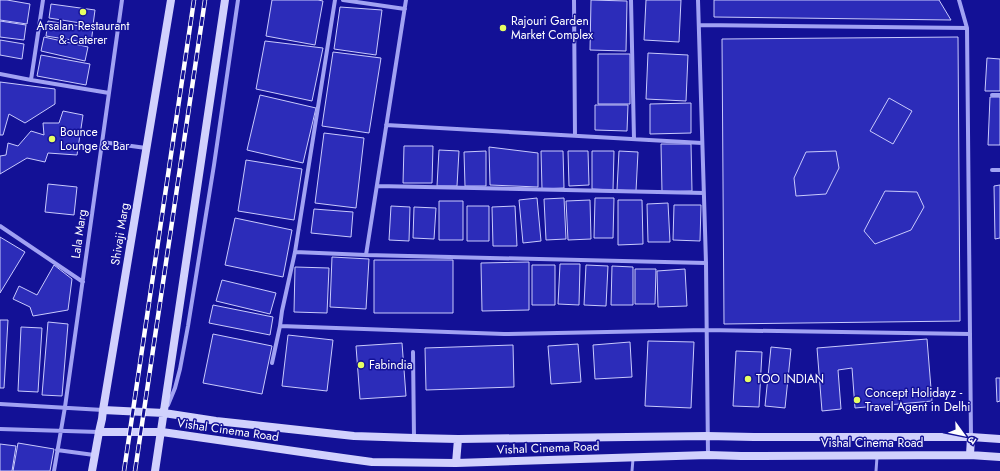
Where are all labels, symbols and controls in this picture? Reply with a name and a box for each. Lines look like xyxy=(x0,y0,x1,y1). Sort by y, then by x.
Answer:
marker: Arsalan Restaurant & Caterer xyxy=(78,7,88,17)
place label: Rajouri Garden Market Complex xyxy=(511,12,594,44)
place label: Arsalan Restaurant & Caterer xyxy=(37,17,130,49)
marker: Rajouri Garden Market Complex xyxy=(498,23,508,33)
place label: Bounce Lounge & Bar xyxy=(60,123,130,155)
marker: Bounce Lounge & Bar xyxy=(47,134,57,144)
street label: Shivaji Marg xyxy=(106,201,134,267)
street label: Lala Marg xyxy=(67,208,91,260)
place label: Fabindia xyxy=(369,356,413,374)
marker: Fabindia xyxy=(356,360,366,370)
place label: TOO INDIAN xyxy=(756,370,824,388)
marker: TOO INDIAN xyxy=(743,374,753,384)
place label: Concept Holidayz - Travel Agent in Delhi xyxy=(865,384,970,416)
marker: Concept Holidayz - Travel Agent in Delhi xyxy=(852,395,862,405)
street label: Vishal Cinema Road xyxy=(176,414,280,446)
north arrow xyxy=(944,415,984,455)
text: उ xyxy=(964,433,981,448)
street label: Vishal Cinema Road xyxy=(821,434,923,452)
street label: Vishal Cinema Road xyxy=(496,437,600,459)

